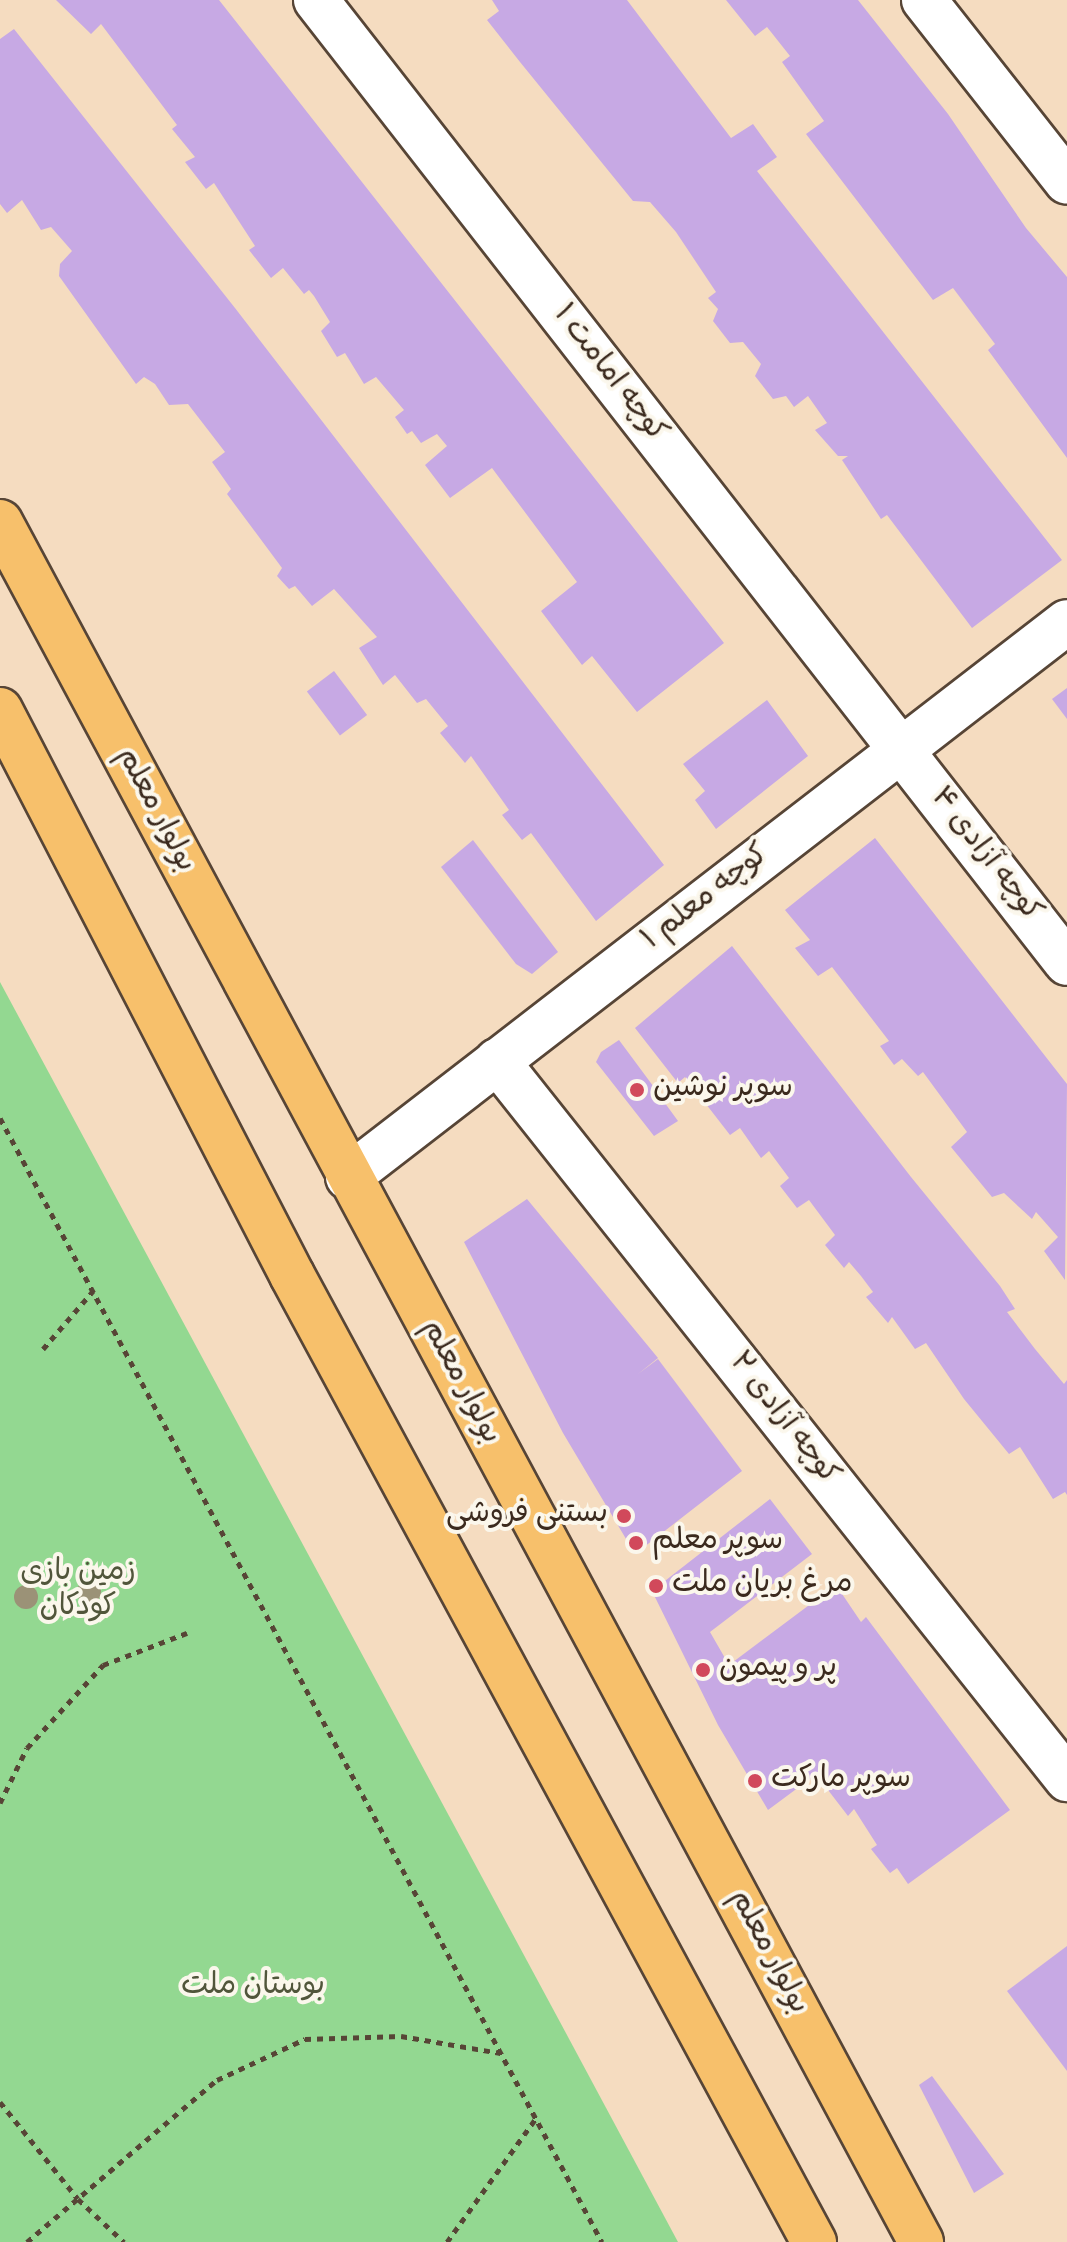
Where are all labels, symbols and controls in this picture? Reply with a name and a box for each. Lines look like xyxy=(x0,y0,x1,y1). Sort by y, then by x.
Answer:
street label: کوچه امامت ۱ xyxy=(543,299,673,451)
street label: بولوار معلم xyxy=(106,743,202,879)
street label: کوچه آزادی ۴ xyxy=(920,782,1048,930)
street label: کوچه معلم ۱ xyxy=(636,838,778,960)
place label: سوپر نوشین xyxy=(653,1072,793,1108)
marker: سوپر نوشین xyxy=(628,1081,646,1099)
street label: بولوار معلم xyxy=(411,1315,507,1451)
street label: کوچه آزادی ۲ xyxy=(719,1346,845,1494)
place label: بستنی فروشی xyxy=(446,1498,608,1534)
marker: بستنی فروشی xyxy=(615,1507,633,1525)
place label: سوپر معلم xyxy=(652,1525,783,1561)
marker: سوپر معلم xyxy=(627,1534,645,1552)
park label: زمین بازی کودکان xyxy=(20,1556,136,1626)
place label: مرغ بریان ملت xyxy=(672,1568,852,1604)
marker: مرغ بریان ملت xyxy=(647,1577,665,1595)
place label: پر و پیمون xyxy=(719,1652,837,1688)
marker: پر و پیمون xyxy=(694,1661,712,1679)
place label: سوپر مارکت xyxy=(771,1763,911,1799)
marker: سوپر مارکت xyxy=(746,1772,764,1790)
street label: بولوار معلم xyxy=(719,1885,815,2021)
park label: بوستان ملت xyxy=(181,1970,325,2006)

